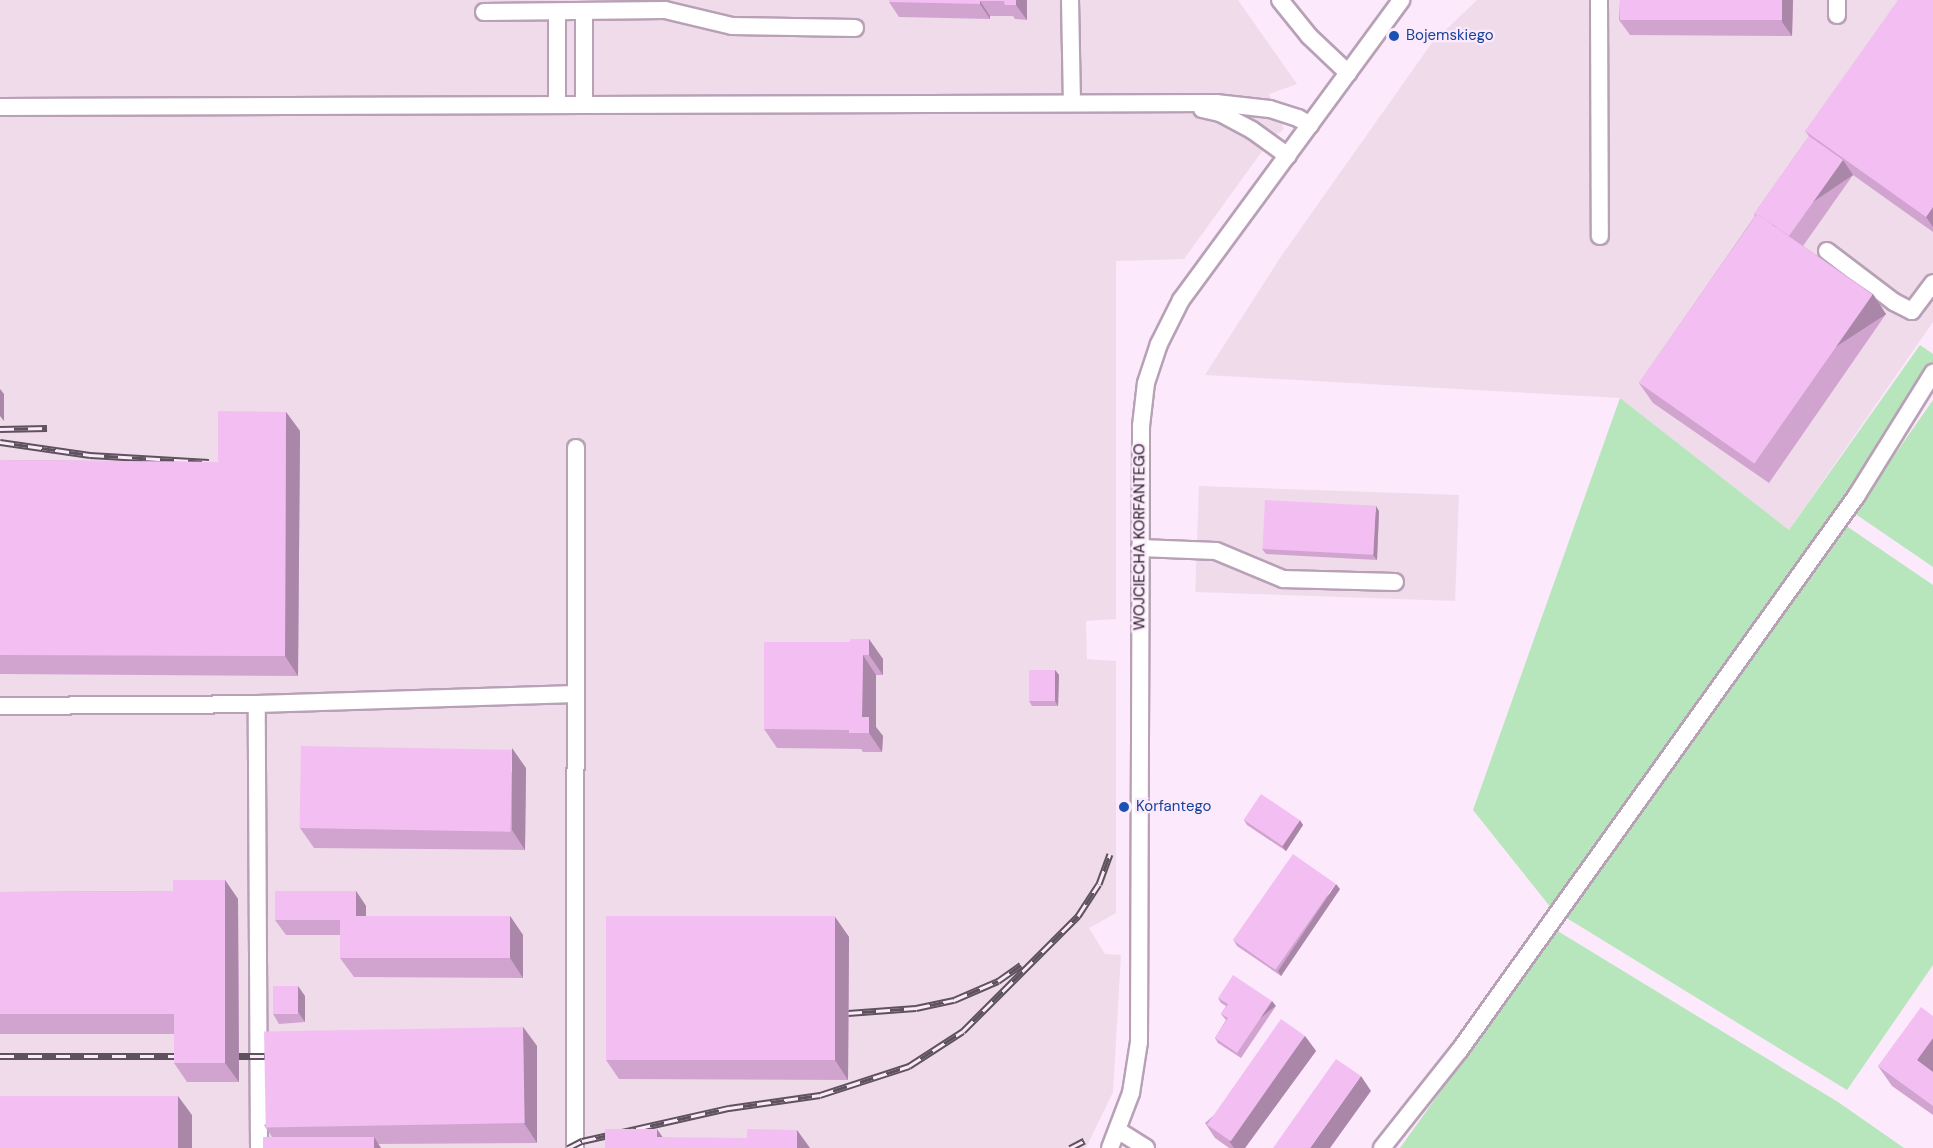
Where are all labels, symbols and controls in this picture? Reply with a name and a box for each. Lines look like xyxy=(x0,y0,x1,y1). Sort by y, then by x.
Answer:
place label: Bojemskiego xyxy=(1406,27,1494,45)
marker: Bojemskiego xyxy=(1387,29,1401,43)
street label: WOJCIECHA KORFANTEGO xyxy=(1131,444,1149,630)
place label: Korfantego xyxy=(1136,798,1211,816)
marker: Korfantego xyxy=(1117,800,1131,814)

